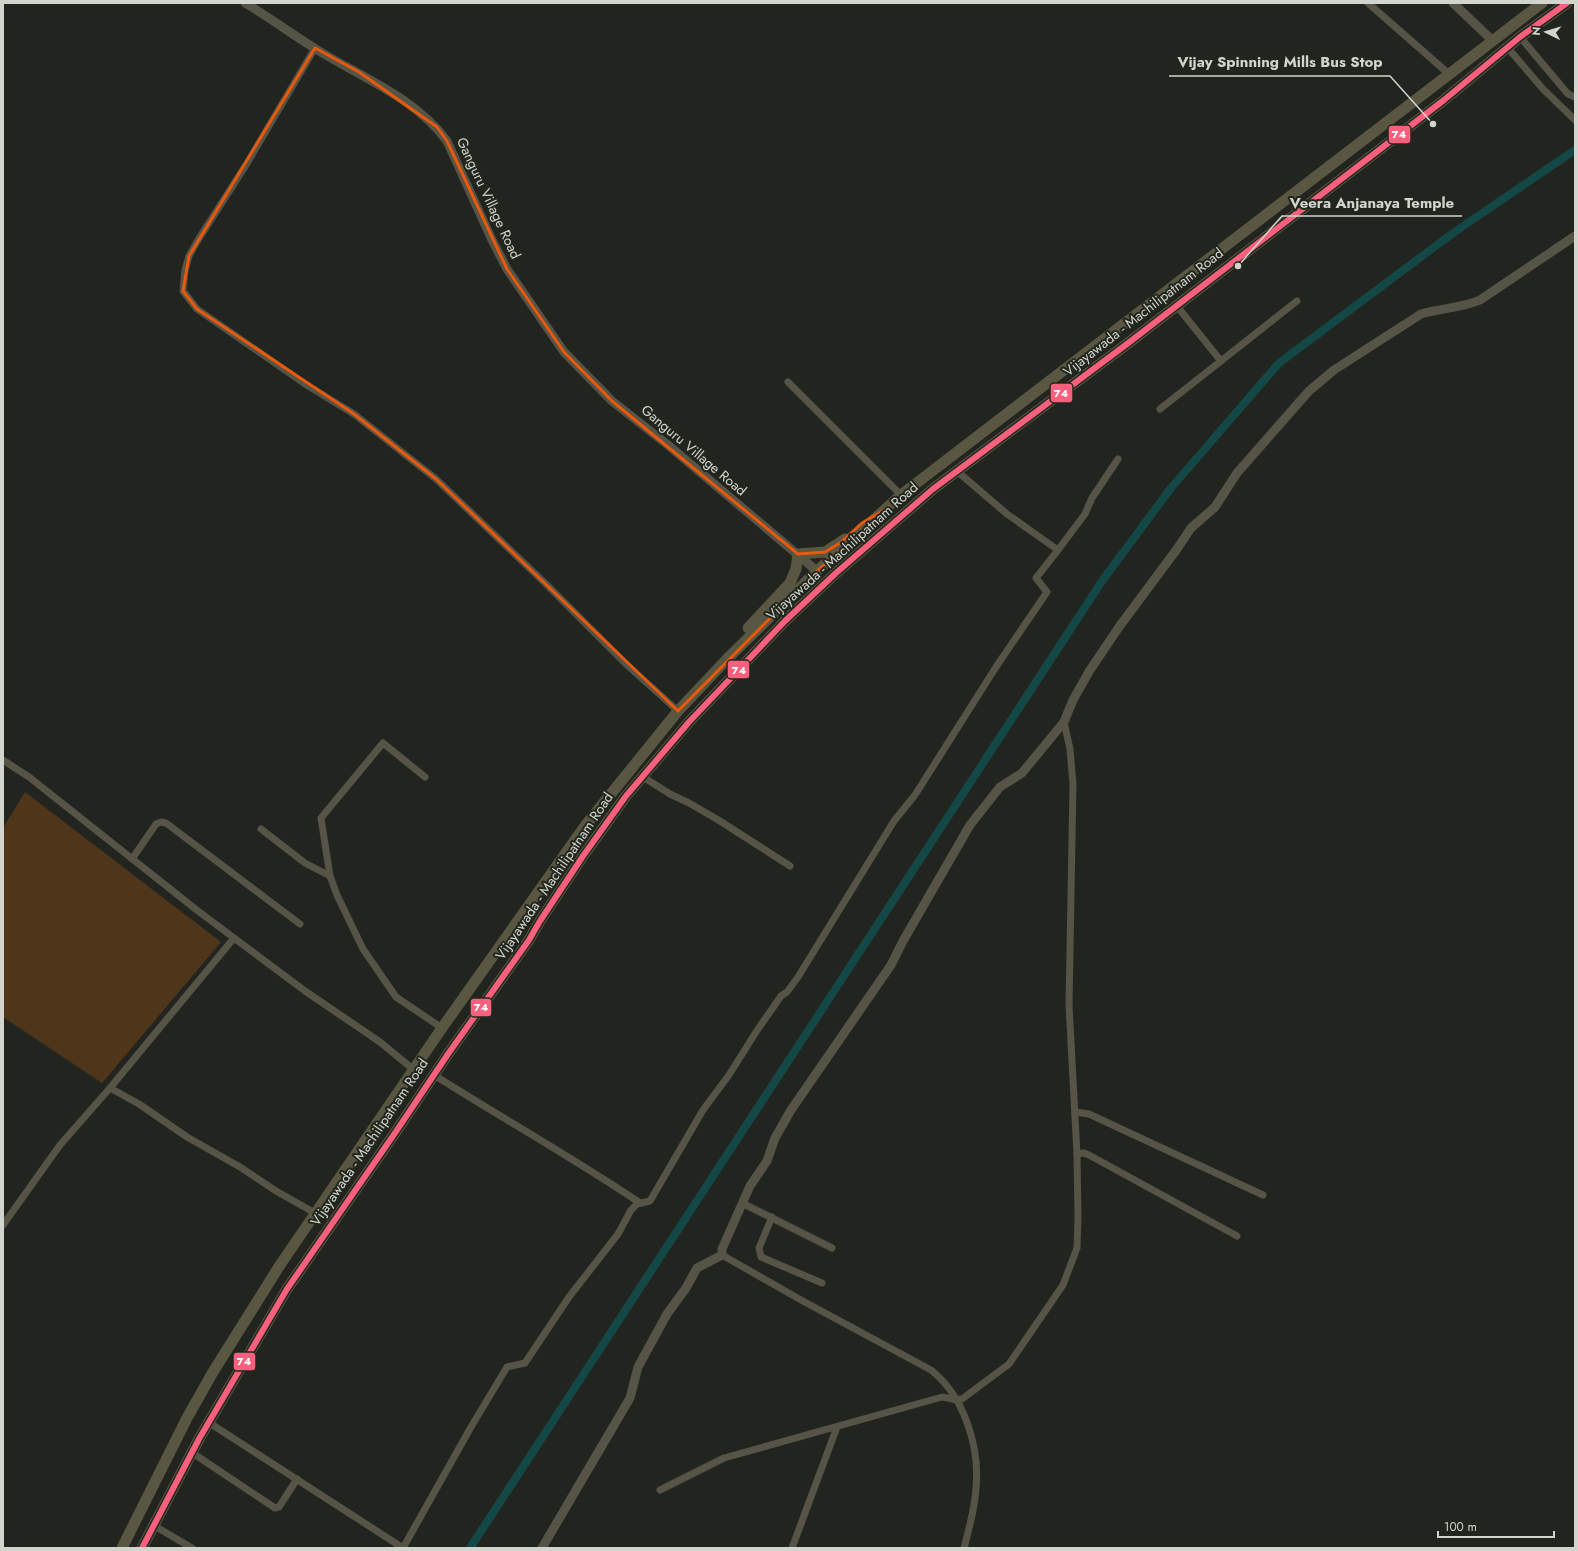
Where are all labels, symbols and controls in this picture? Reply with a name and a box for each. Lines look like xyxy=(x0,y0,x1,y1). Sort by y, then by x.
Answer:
north arrow xyxy=(1526,12,1566,52)
text: N xyxy=(1528,26,1544,36)
callout: Vijay Spinning Mills Bus Stop xyxy=(1169,49,1390,76)
text: Vijay Spinning Mills Bus Stop xyxy=(1176,51,1383,73)
line badge: 74 xyxy=(1388,125,1411,144)
text: 74 xyxy=(1392,126,1406,142)
street label: Ganguru Village Road xyxy=(452,134,526,262)
callout: Veera Anjanaya Temple xyxy=(1282,189,1462,216)
text: Veera Anjanaya Temple xyxy=(1289,192,1455,214)
street label: Vijayawada - Machilipatnam Road xyxy=(1059,243,1227,381)
line badge: 74 xyxy=(1050,383,1073,403)
text: 74 xyxy=(1054,385,1068,401)
street label: Ganguru Village Road xyxy=(637,400,751,500)
street label: Vijayawada - Machilipatnam Road xyxy=(762,477,922,625)
line badge: 74 xyxy=(727,660,750,679)
text: 74 xyxy=(732,662,746,678)
street label: Vijayawada - Machilipatnam Road xyxy=(490,788,618,964)
line badge: 74 xyxy=(470,998,492,1017)
text: 74 xyxy=(474,999,488,1015)
street label: Vijayawada - Machilipatnam Road xyxy=(305,1054,433,1230)
line badge: 74 xyxy=(233,1352,256,1371)
text: 74 xyxy=(237,1353,251,1369)
scale bar xyxy=(1438,1513,1554,1539)
text: 100 m xyxy=(1444,1518,1477,1536)

